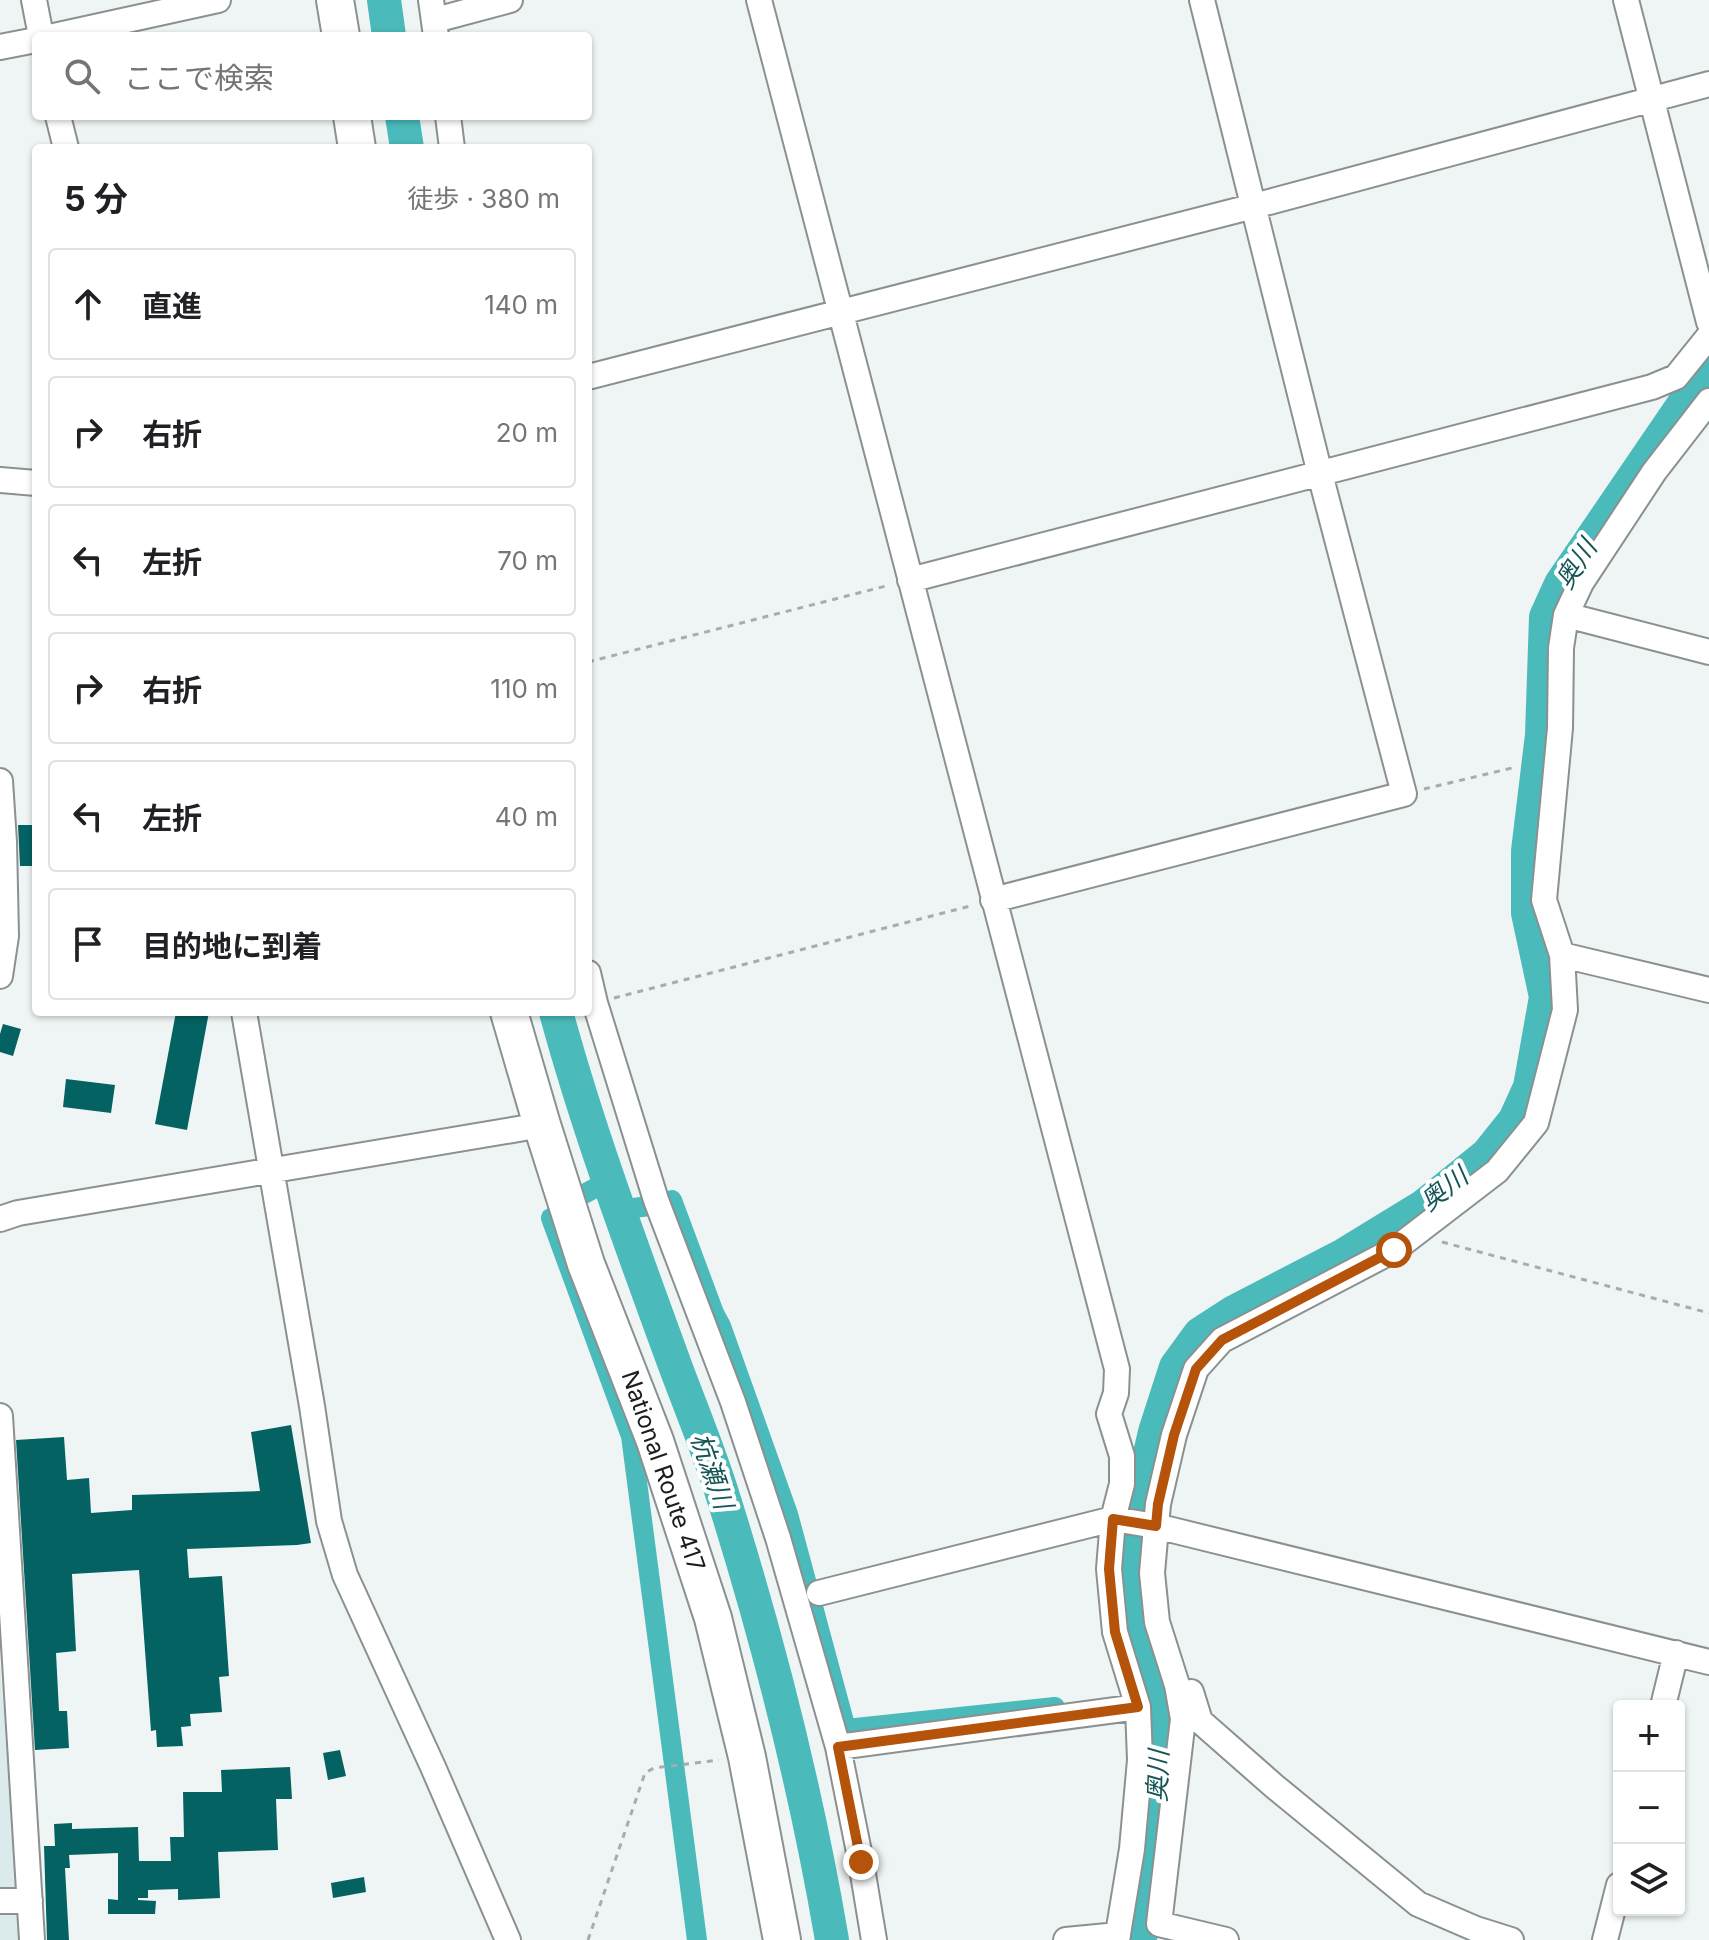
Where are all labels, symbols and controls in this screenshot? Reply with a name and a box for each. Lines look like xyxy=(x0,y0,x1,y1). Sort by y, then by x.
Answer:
search box xyxy=(32,32,592,120)
icon: search xyxy=(60,54,104,98)
text: ここで検索 xyxy=(124,60,274,96)
text: 5 分 xyxy=(64,178,128,219)
text: 徒歩 · 380 m xyxy=(407,183,560,214)
icon: ahead xyxy=(66,282,110,326)
text: 直進 xyxy=(142,288,202,324)
text: 140 m xyxy=(484,289,558,320)
icon: right xyxy=(66,410,110,454)
text: 右折 xyxy=(142,416,202,452)
text: 20 m xyxy=(496,417,558,448)
water label: 奥川 xyxy=(1548,531,1604,594)
icon: left xyxy=(66,538,110,582)
text: 左折 xyxy=(142,544,202,580)
text: 70 m xyxy=(497,545,558,576)
icon: right xyxy=(66,666,110,710)
text: 右折 xyxy=(142,672,202,708)
text: 110 m xyxy=(490,673,558,704)
icon: left xyxy=(66,794,110,838)
text: 左折 xyxy=(142,800,202,836)
text: 40 m xyxy=(495,801,558,832)
icon: arrive xyxy=(66,922,110,966)
text: 目的地に到着 xyxy=(142,928,322,964)
water label: 奥川 xyxy=(1414,1159,1476,1217)
route start xyxy=(1376,1232,1412,1268)
street label: National Route 417 xyxy=(616,1367,711,1575)
water label: 杭瀬川 xyxy=(685,1429,741,1516)
map controls xyxy=(1613,1700,1685,1916)
button: + xyxy=(1613,1700,1685,1772)
water label: 奥川 xyxy=(1141,1746,1174,1803)
button: − xyxy=(1613,1772,1685,1844)
route end xyxy=(843,1844,879,1880)
button: layers xyxy=(1613,1844,1685,1916)

